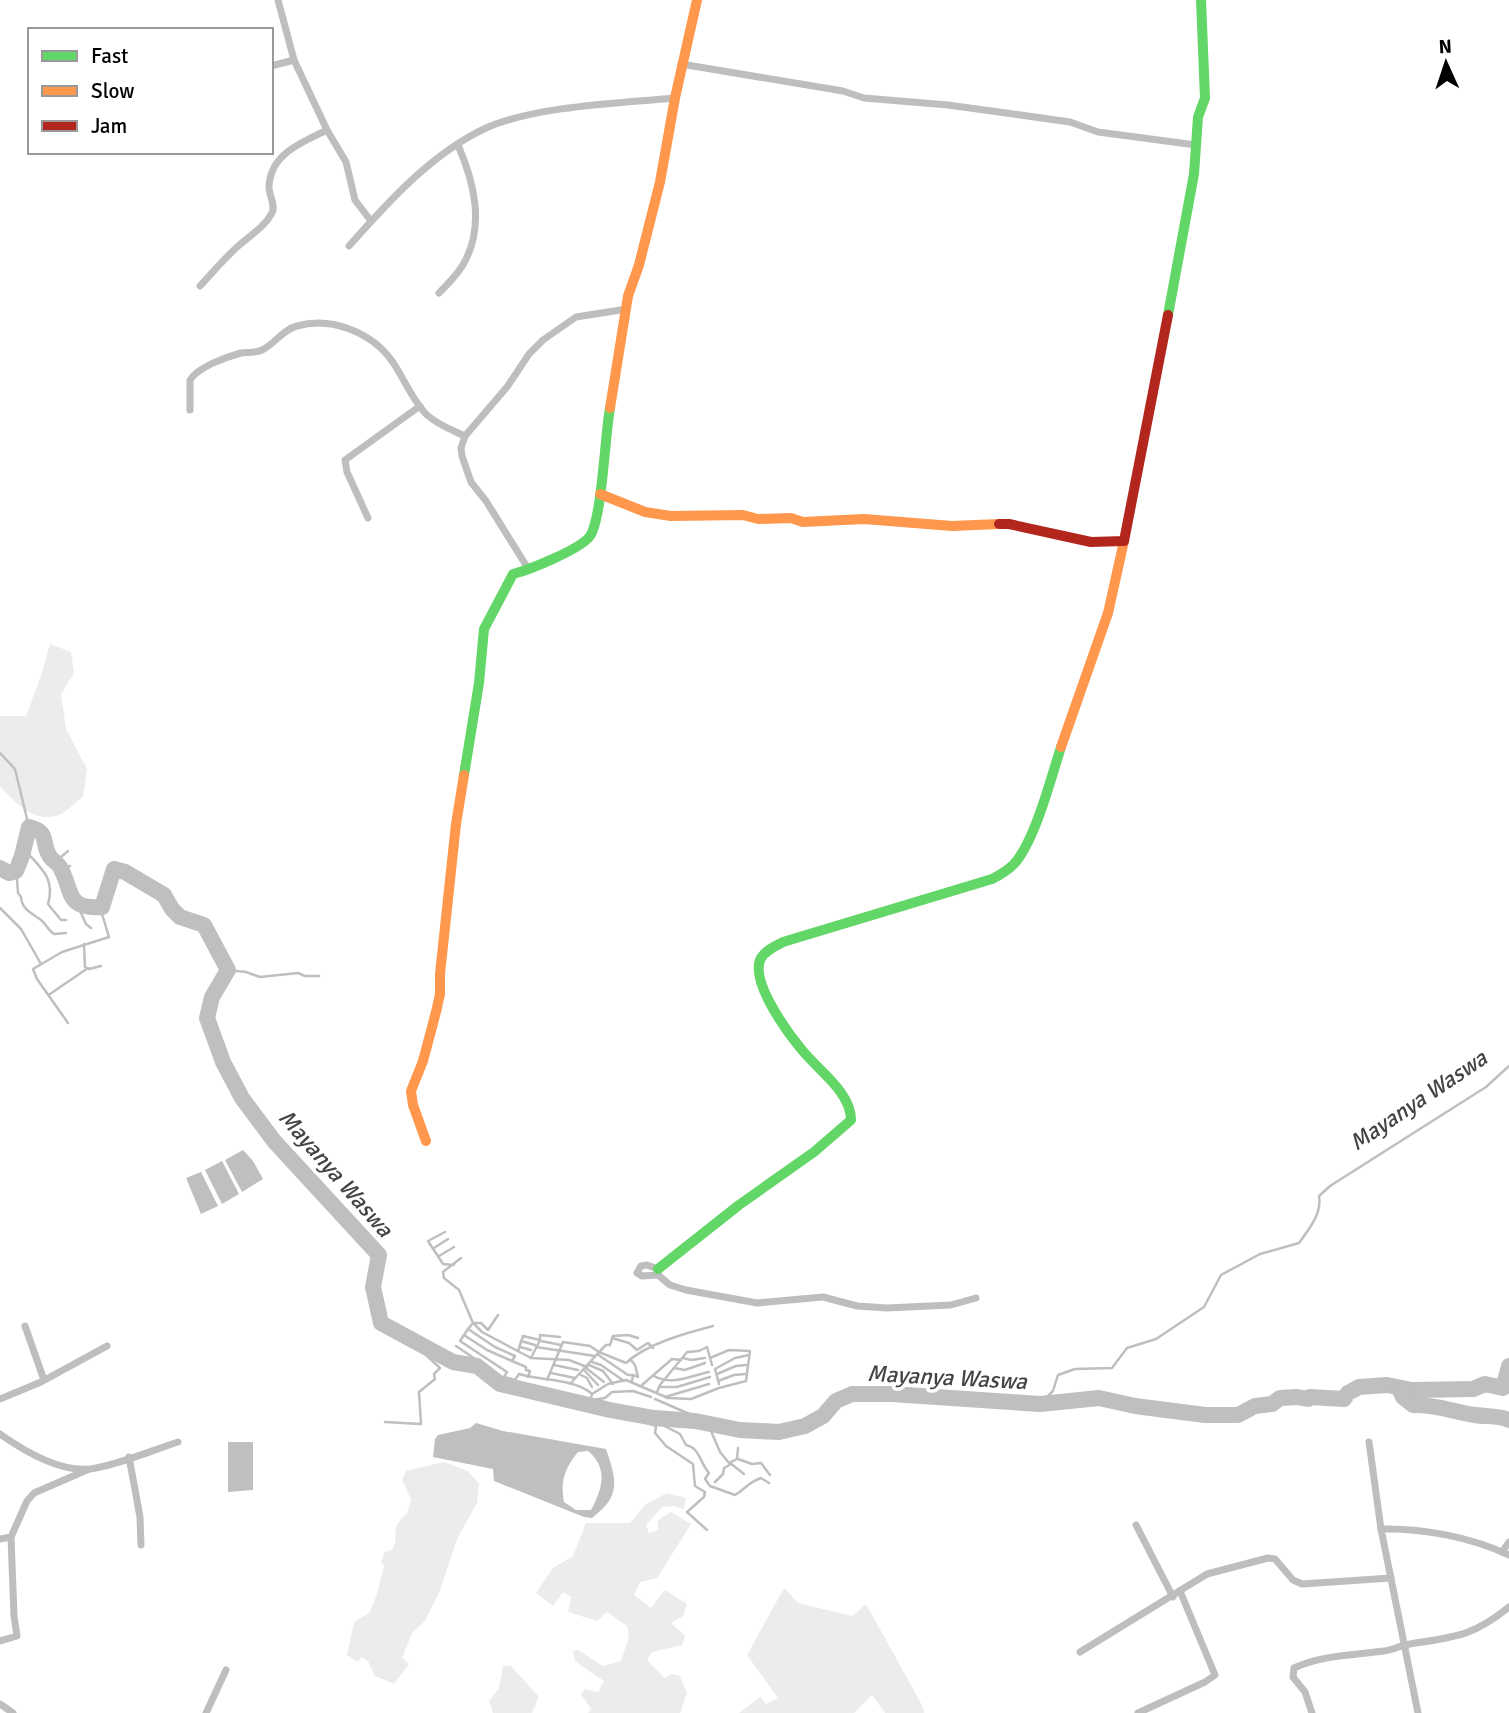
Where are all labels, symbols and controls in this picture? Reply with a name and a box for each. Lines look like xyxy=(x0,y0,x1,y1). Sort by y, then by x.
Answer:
legend xyxy=(28,28,273,154)
north arrow xyxy=(1411,28,1481,98)
text: N xyxy=(1438,35,1452,59)
text: Fast xyxy=(91,43,128,69)
text: Slow xyxy=(91,78,135,104)
text: Jam xyxy=(91,113,127,139)
water label: Mayanya Waswa xyxy=(1344,1043,1494,1157)
water label: Mayanya Waswa xyxy=(272,1103,400,1244)
water label: Mayanya Waswa xyxy=(866,1359,1029,1396)

